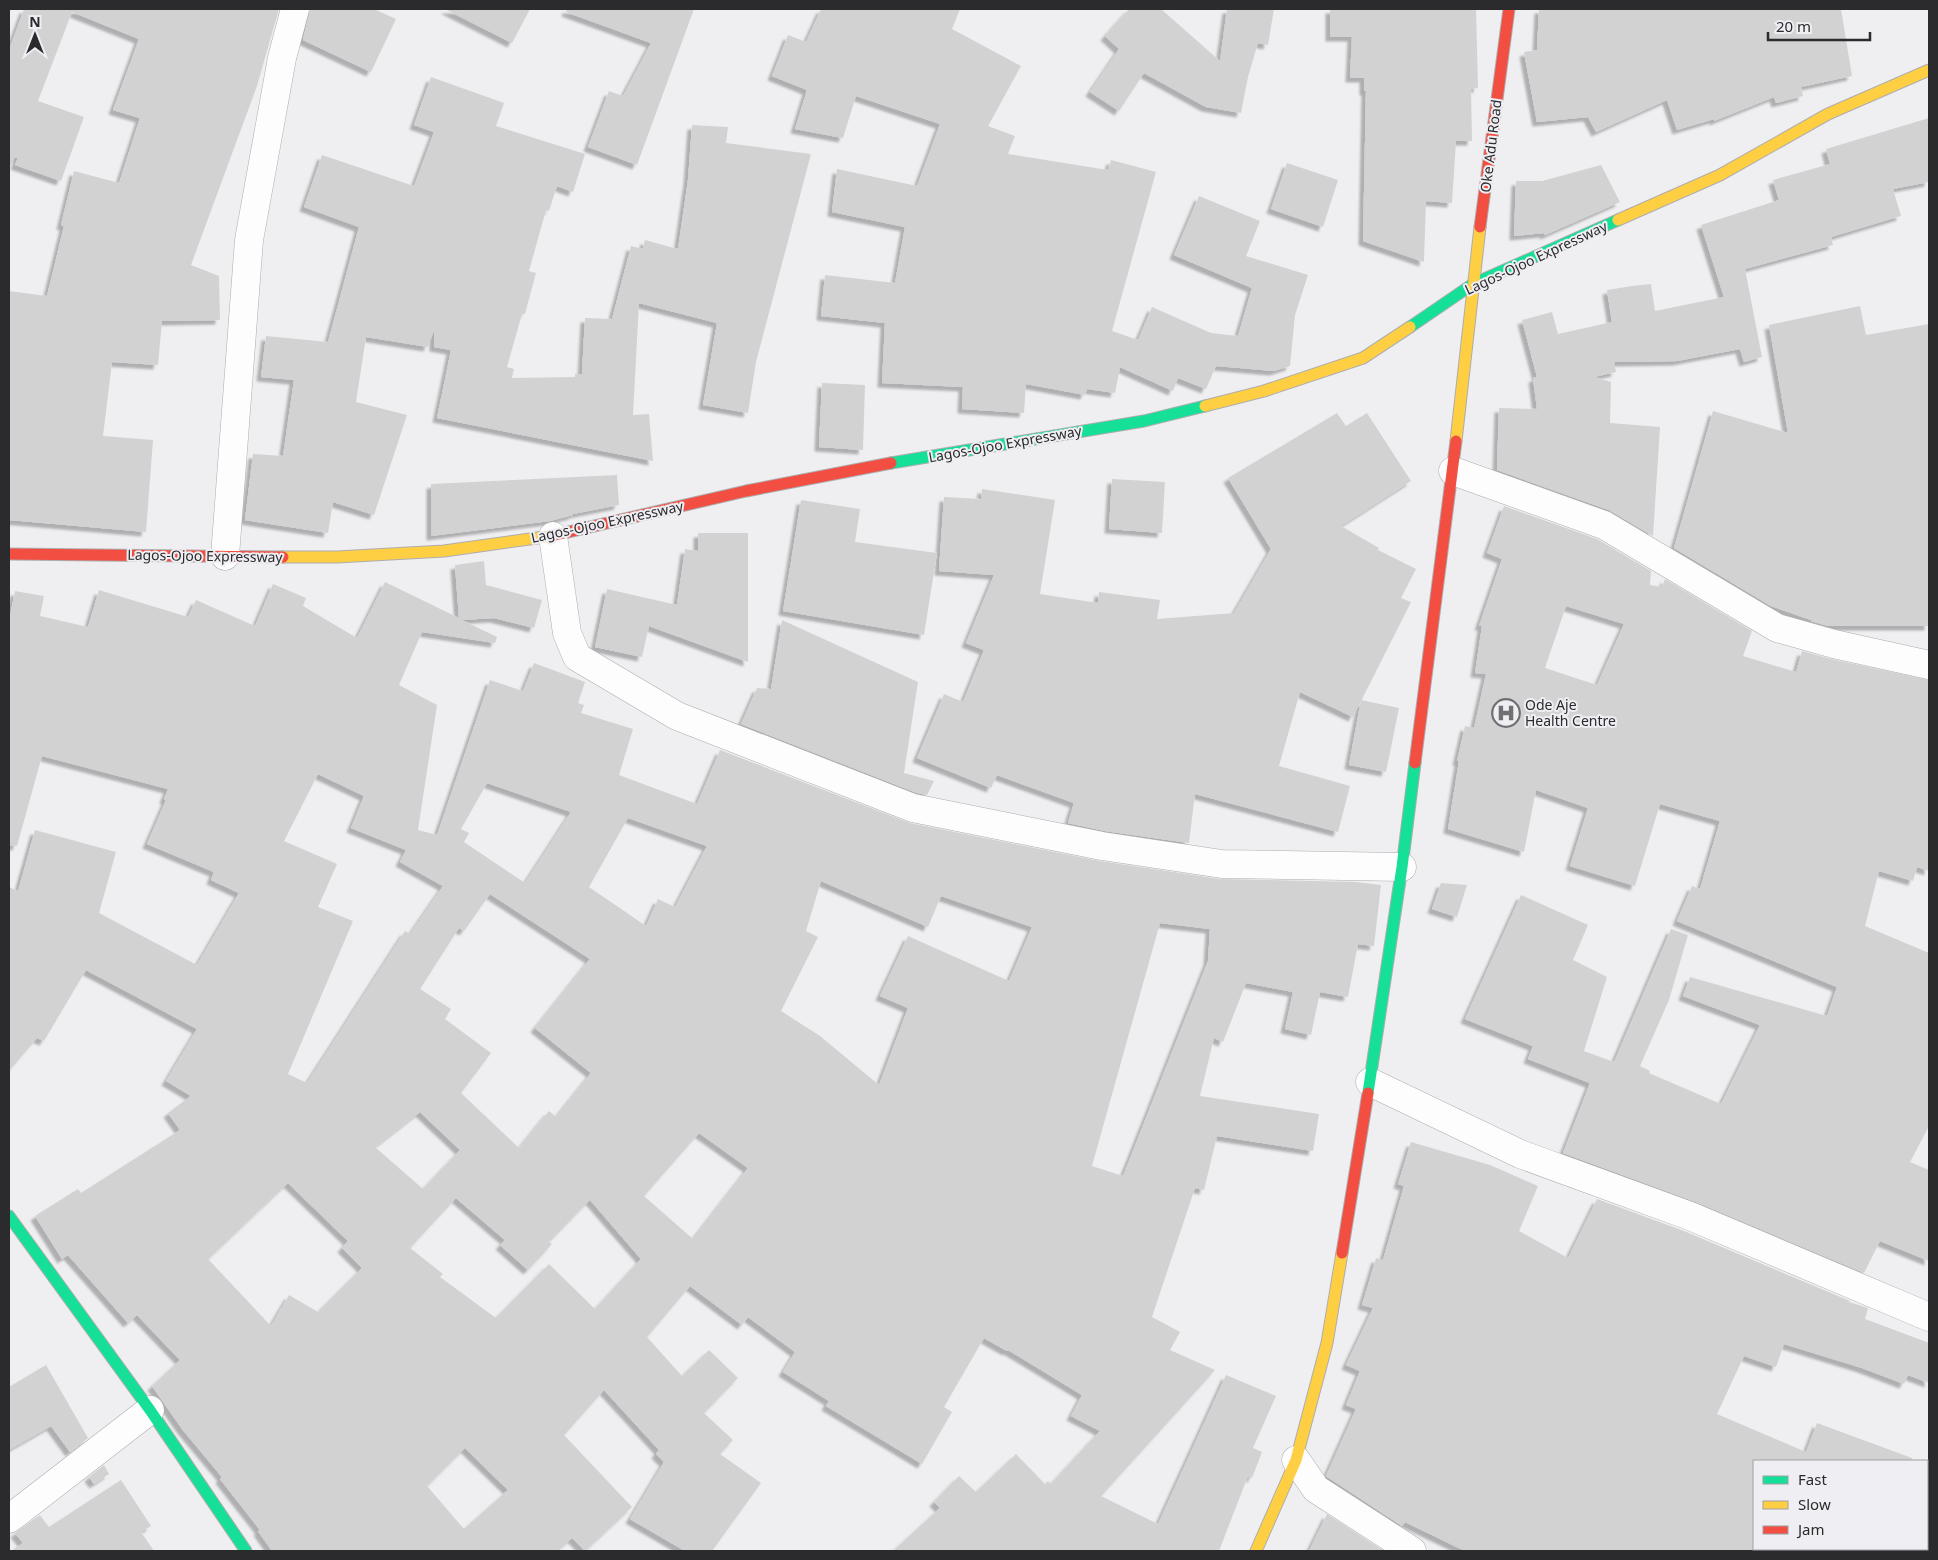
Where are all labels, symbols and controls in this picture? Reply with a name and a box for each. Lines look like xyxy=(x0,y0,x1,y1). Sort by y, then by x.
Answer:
north arrow xyxy=(10,10,60,60)
scale bar xyxy=(1768,10,1870,42)
text: N xyxy=(29,12,41,31)
text: 20 m xyxy=(1776,16,1811,36)
street label: Oke Adu Road xyxy=(1475,98,1506,193)
street label: Lagos-Ojoo Expressway xyxy=(1461,216,1611,299)
street label: Lagos-Ojoo Expressway xyxy=(927,421,1084,466)
street label: Lagos-Ojoo Expressway xyxy=(529,496,686,547)
street label: Lagos-Ojoo Expressway xyxy=(127,545,284,566)
place label: Ode Aje Health Centre xyxy=(1525,695,1616,730)
hospital icon: Ode Aje Health Centre xyxy=(1491,698,1521,728)
legend xyxy=(1753,1460,1928,1550)
text: Fast xyxy=(1798,1469,1827,1489)
text: Slow xyxy=(1798,1494,1831,1514)
text: Jam xyxy=(1796,1519,1825,1539)

